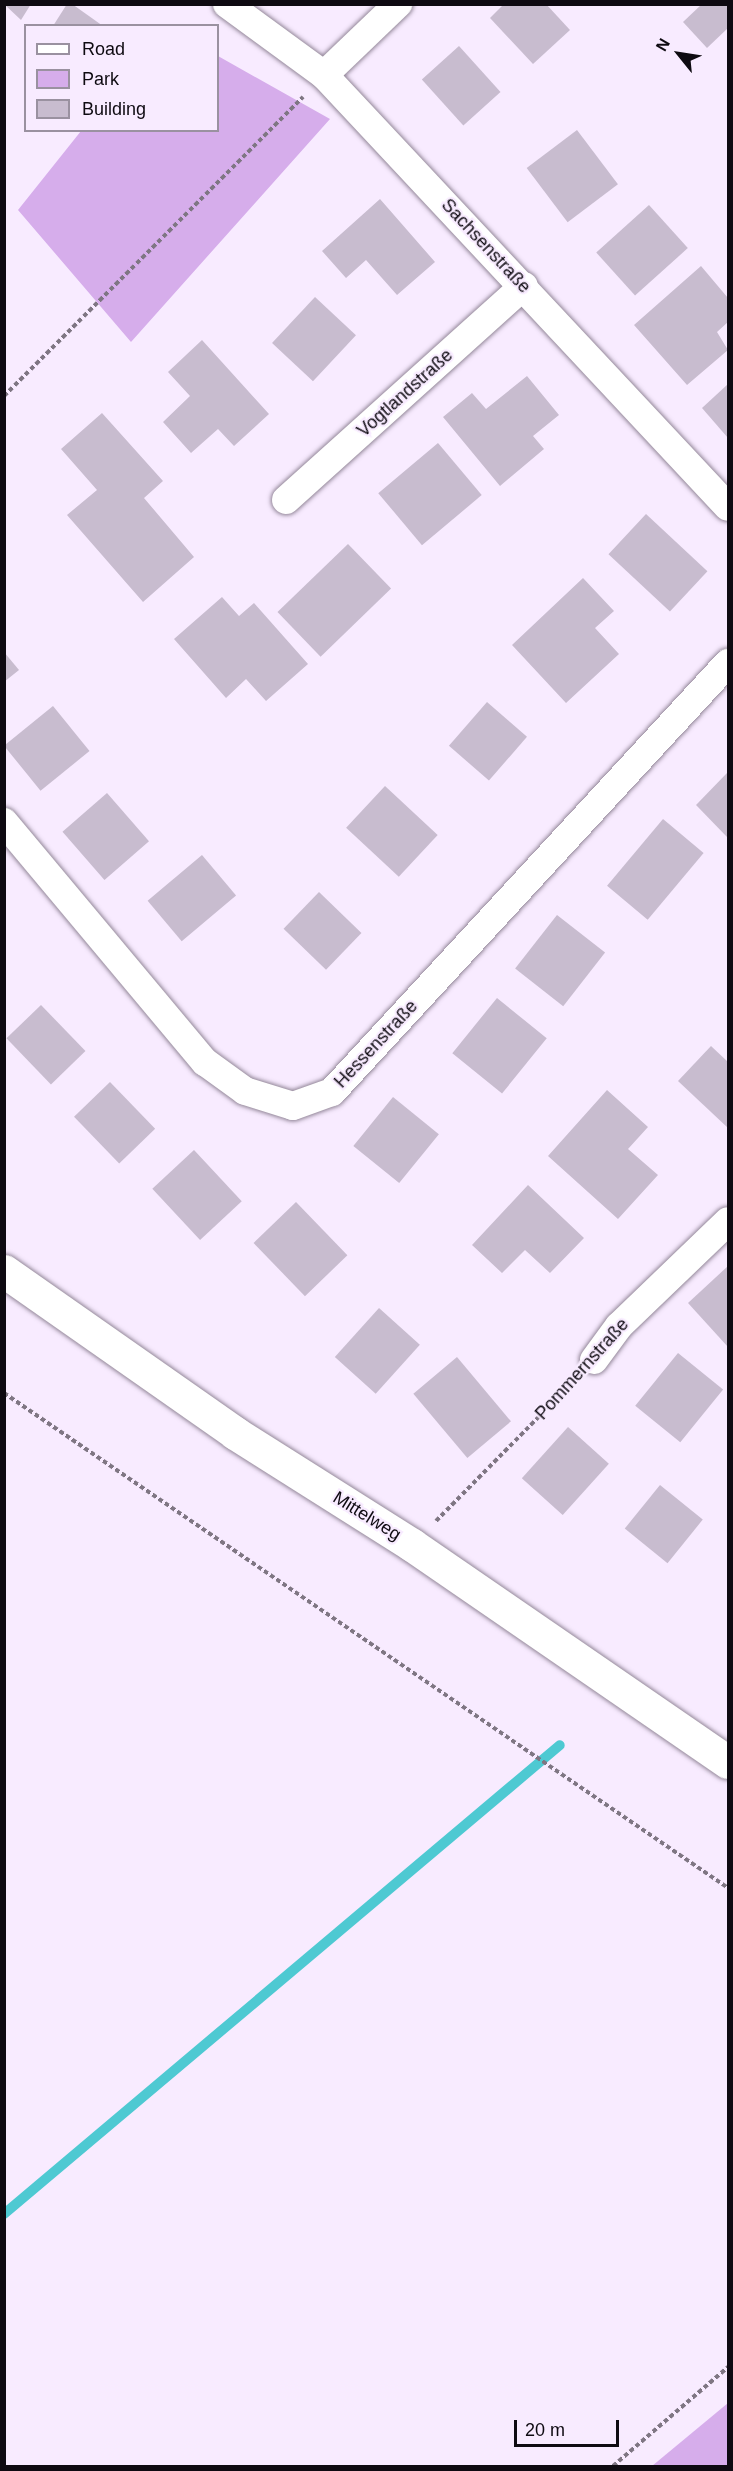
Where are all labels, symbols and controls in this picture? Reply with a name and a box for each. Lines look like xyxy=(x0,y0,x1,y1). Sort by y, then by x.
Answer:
legend xyxy=(24,24,219,132)
north arrow xyxy=(649,24,709,84)
text: N xyxy=(653,35,673,54)
text: Road xyxy=(82,39,125,59)
text: Park xyxy=(82,69,119,89)
text: Building xyxy=(82,99,146,119)
street label: Sachsenstraße xyxy=(437,194,535,298)
street label: Vogtlandstraße xyxy=(353,344,457,442)
street label: Hessenstraße xyxy=(330,996,422,1092)
street label: Pommernstraße xyxy=(531,1314,633,1424)
street label: Mittelweg xyxy=(329,1487,405,1545)
scale bar xyxy=(517,2408,622,2446)
text: 20 m xyxy=(525,2420,565,2440)

